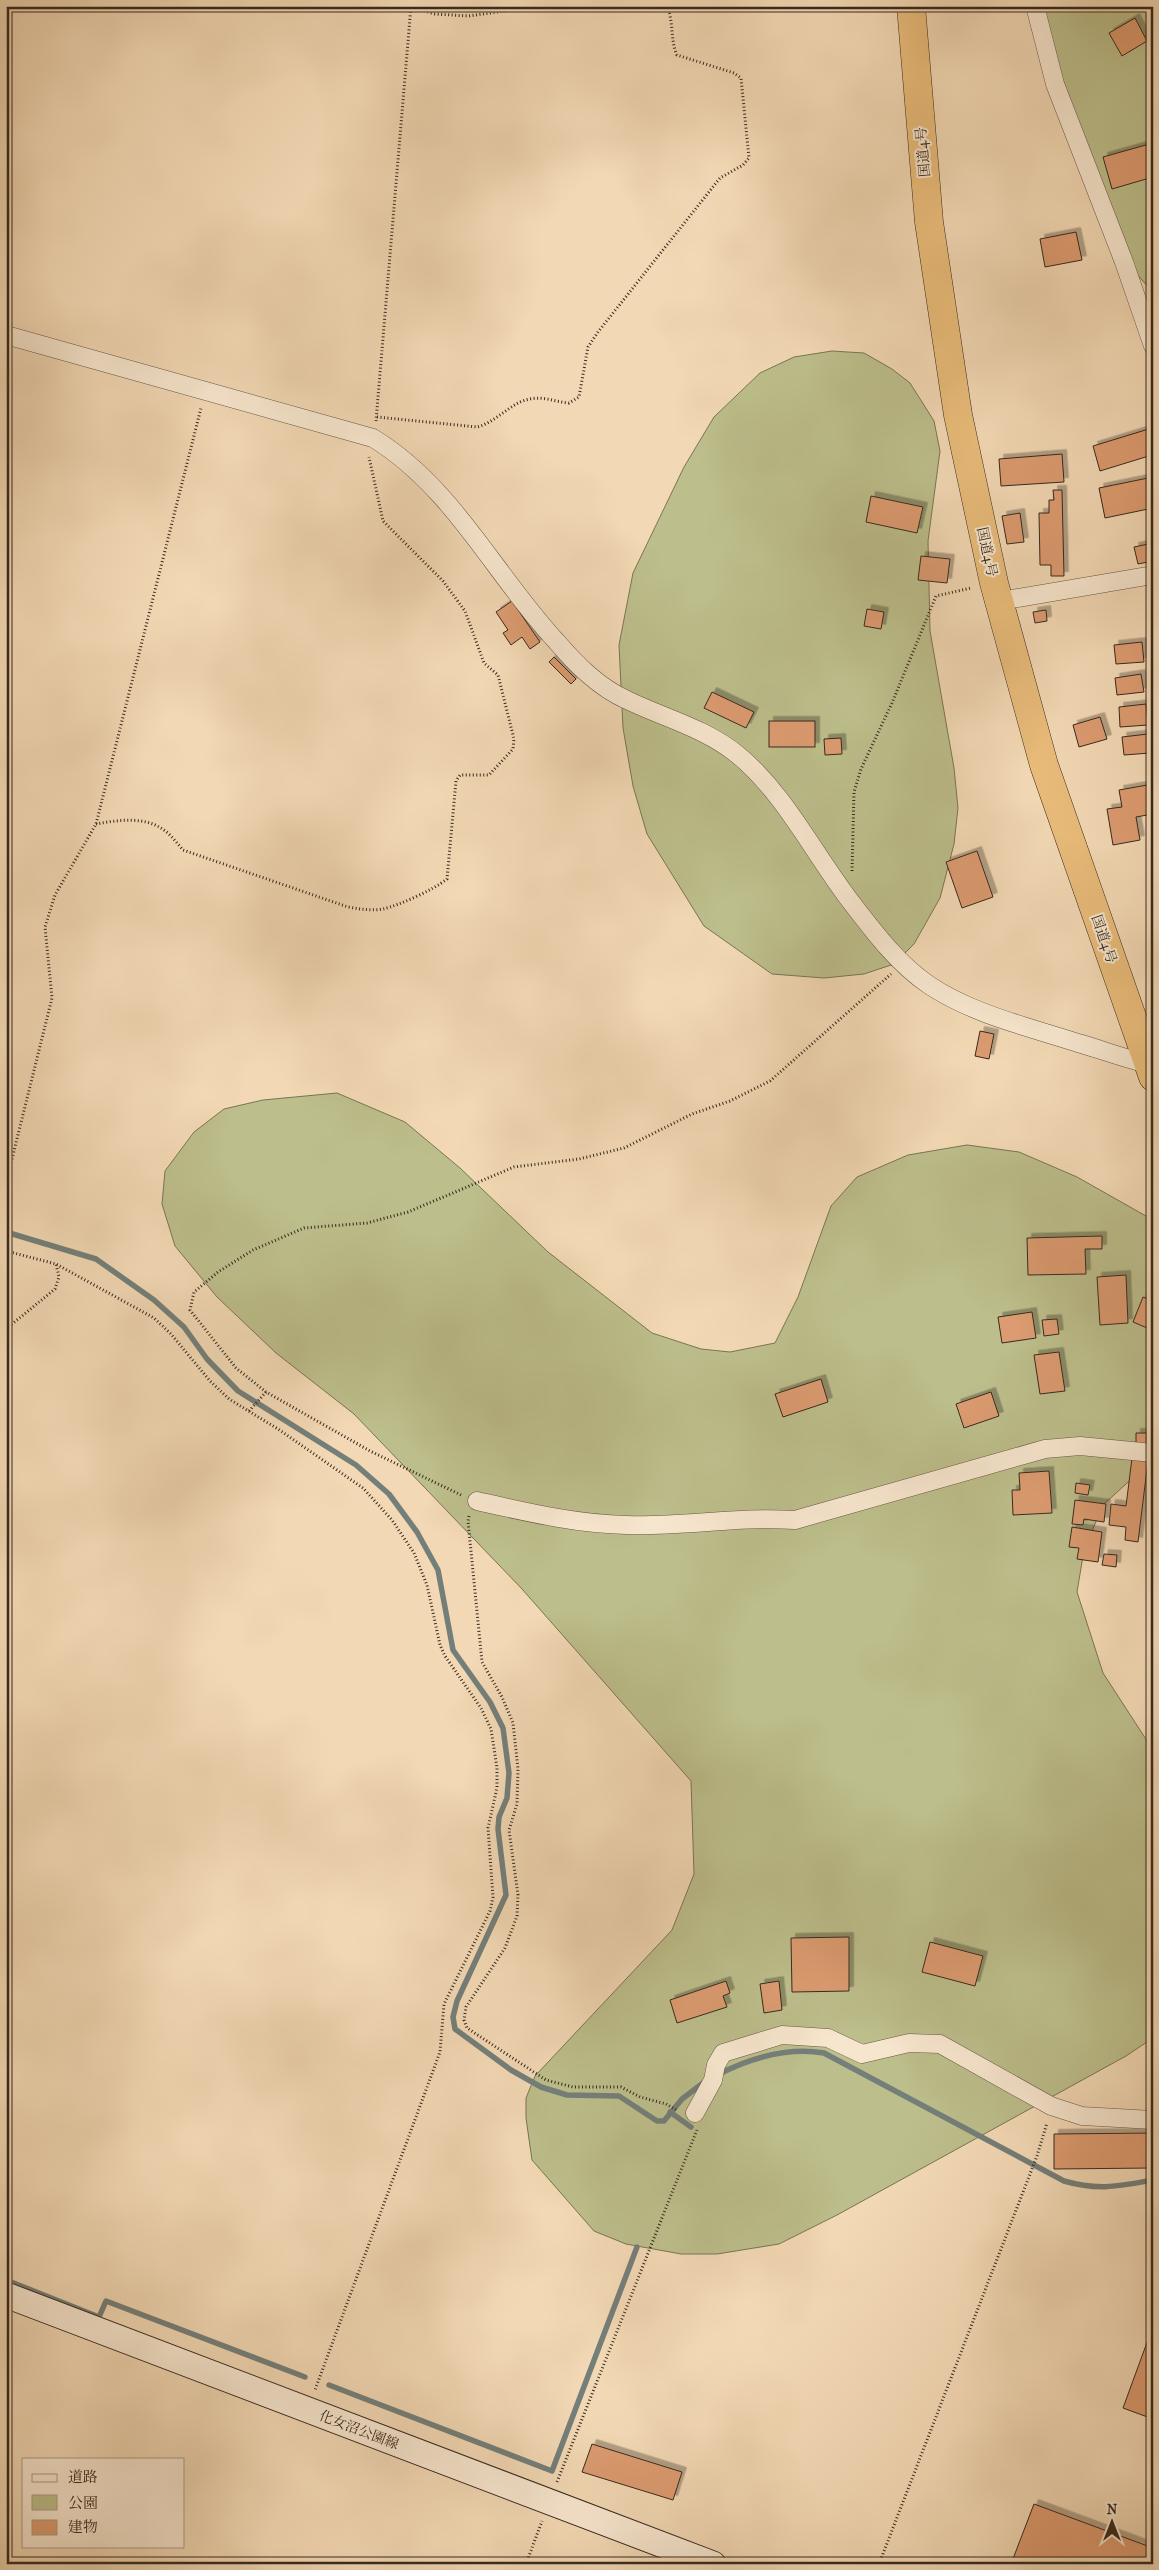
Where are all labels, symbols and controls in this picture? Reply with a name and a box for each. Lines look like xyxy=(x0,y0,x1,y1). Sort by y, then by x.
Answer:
street label: 国道4号 xyxy=(912,126,934,178)
street label: 国道4号 xyxy=(973,526,1001,578)
street label: 国道4号 xyxy=(1088,912,1120,966)
street label: 化女沼公園線 xyxy=(317,2407,401,2453)
legend xyxy=(22,2458,185,2548)
text: 道路 xyxy=(68,2468,98,2486)
text: 公園 xyxy=(68,2494,98,2512)
north arrow xyxy=(1086,2498,1136,2548)
text: N xyxy=(1107,2501,1118,2518)
text: 建物 xyxy=(68,2518,98,2536)

